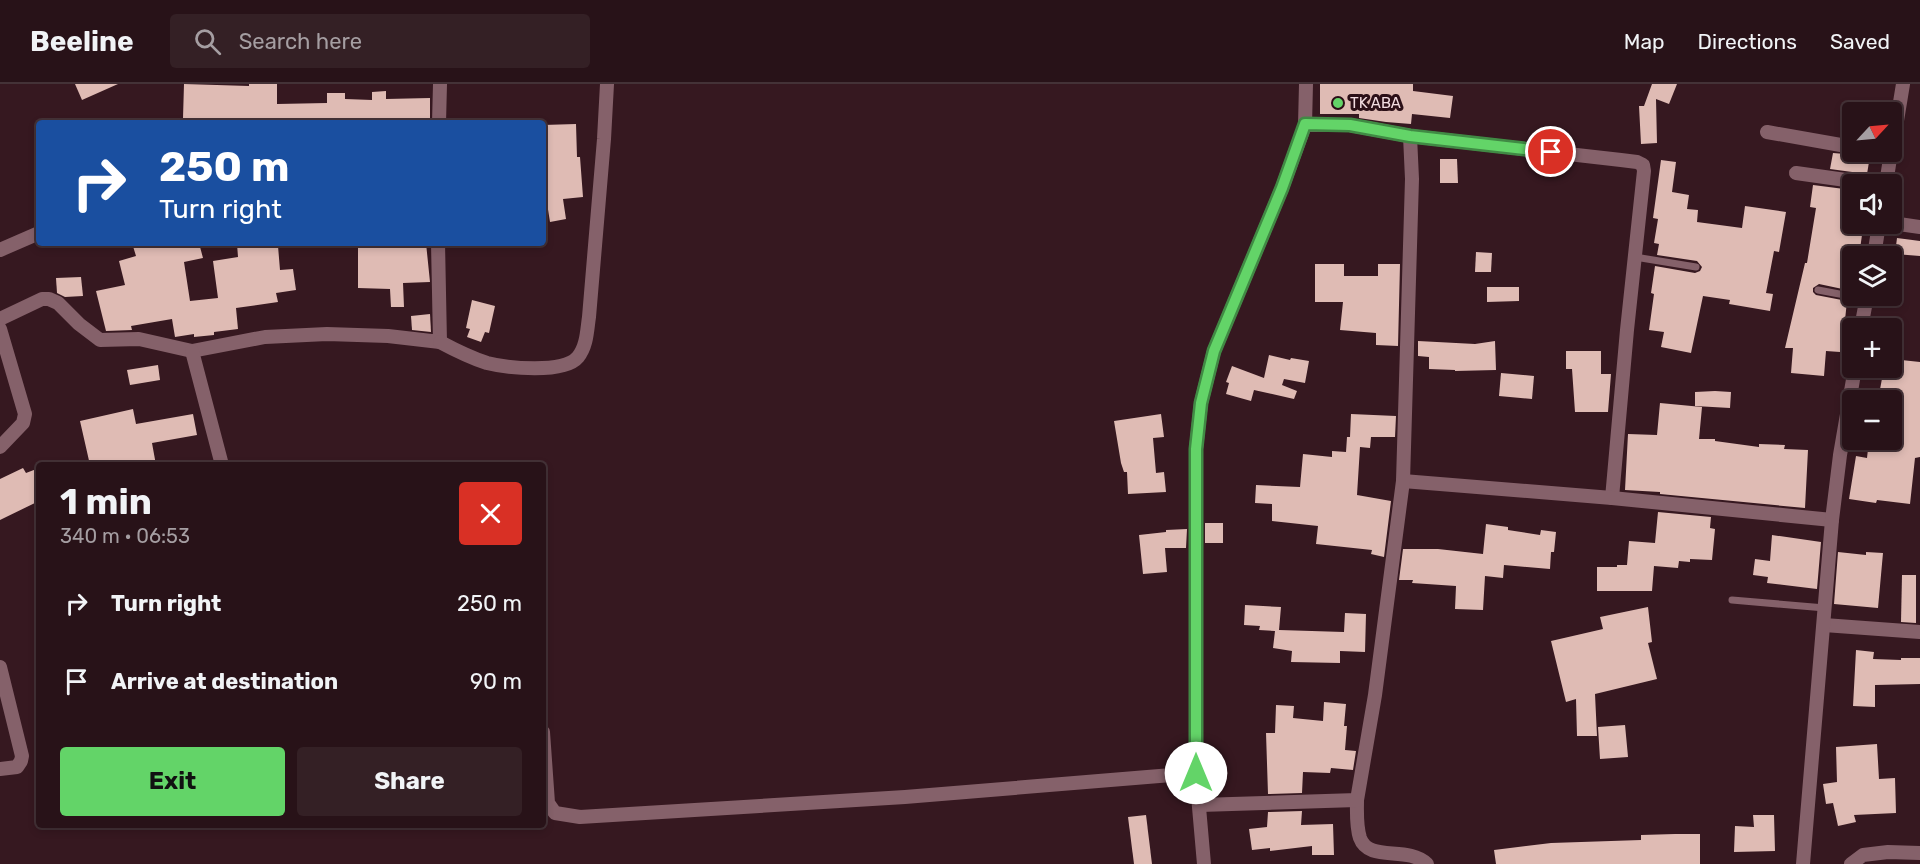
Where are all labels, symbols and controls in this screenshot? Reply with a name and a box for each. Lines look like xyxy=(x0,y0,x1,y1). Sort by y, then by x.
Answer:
search box xyxy=(170,14,590,68)
text: Beeline xyxy=(30,25,134,58)
icon: search xyxy=(191,25,224,58)
text: Search here xyxy=(239,28,362,55)
text: Map xyxy=(1624,29,1665,54)
text: Directions xyxy=(1698,29,1797,54)
text: Saved xyxy=(1830,29,1890,54)
place label: TK ABA xyxy=(1350,94,1401,112)
marker: TK ABA xyxy=(1331,96,1345,110)
north arrow xyxy=(1842,102,1902,162)
map controls xyxy=(1842,102,1902,450)
pin xyxy=(1525,126,1576,177)
icon: arrive xyxy=(1534,135,1567,168)
text: 250 m xyxy=(159,142,289,192)
icon: right xyxy=(60,144,138,222)
button: sound xyxy=(1842,174,1902,234)
text: Turn right xyxy=(159,193,282,225)
button: layers xyxy=(1842,246,1902,306)
button: + xyxy=(1842,318,1902,378)
button: − xyxy=(1842,390,1902,450)
text: 1 min xyxy=(60,480,152,523)
button: close xyxy=(459,482,522,545)
text: 340 m · 06:53 xyxy=(60,524,190,548)
icon: right xyxy=(60,587,93,620)
text: Turn right xyxy=(111,590,221,617)
text: 250 m xyxy=(457,590,522,617)
icon: arrive xyxy=(60,665,93,698)
text: Arrive at destination xyxy=(111,668,338,695)
text: 90 m xyxy=(470,668,522,695)
position arrow xyxy=(1164,741,1228,805)
button: Exit xyxy=(60,747,285,816)
button: Share xyxy=(297,747,522,816)

